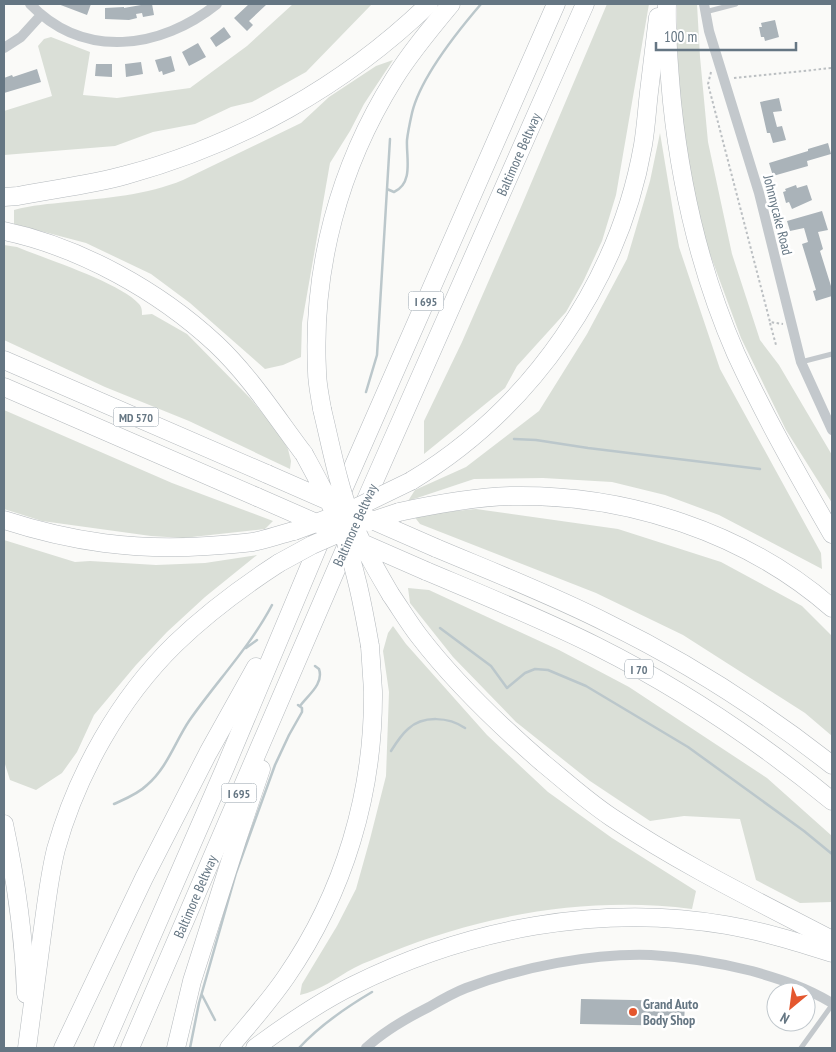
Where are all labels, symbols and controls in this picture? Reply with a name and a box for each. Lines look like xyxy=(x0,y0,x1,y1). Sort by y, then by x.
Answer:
scale bar xyxy=(656,20,796,52)
text: 100 m xyxy=(664,27,697,46)
street label: Baltimore Beltway xyxy=(492,109,545,199)
street label: Johnnycake Road xyxy=(759,172,797,257)
road number: I 695 xyxy=(408,292,444,310)
road number: MD 570 xyxy=(114,408,158,427)
street label: Baltimore Beltway xyxy=(329,480,382,569)
road number: I 70 xyxy=(625,660,653,679)
road number: I 695 xyxy=(222,784,256,802)
street label: Baltimore Beltway xyxy=(169,851,221,941)
north arrow xyxy=(766,982,816,1032)
place label: Grand Auto Body Shop xyxy=(643,995,698,1029)
marker: Grand Auto Body Shop xyxy=(627,1006,639,1018)
text: N xyxy=(777,1009,792,1028)

